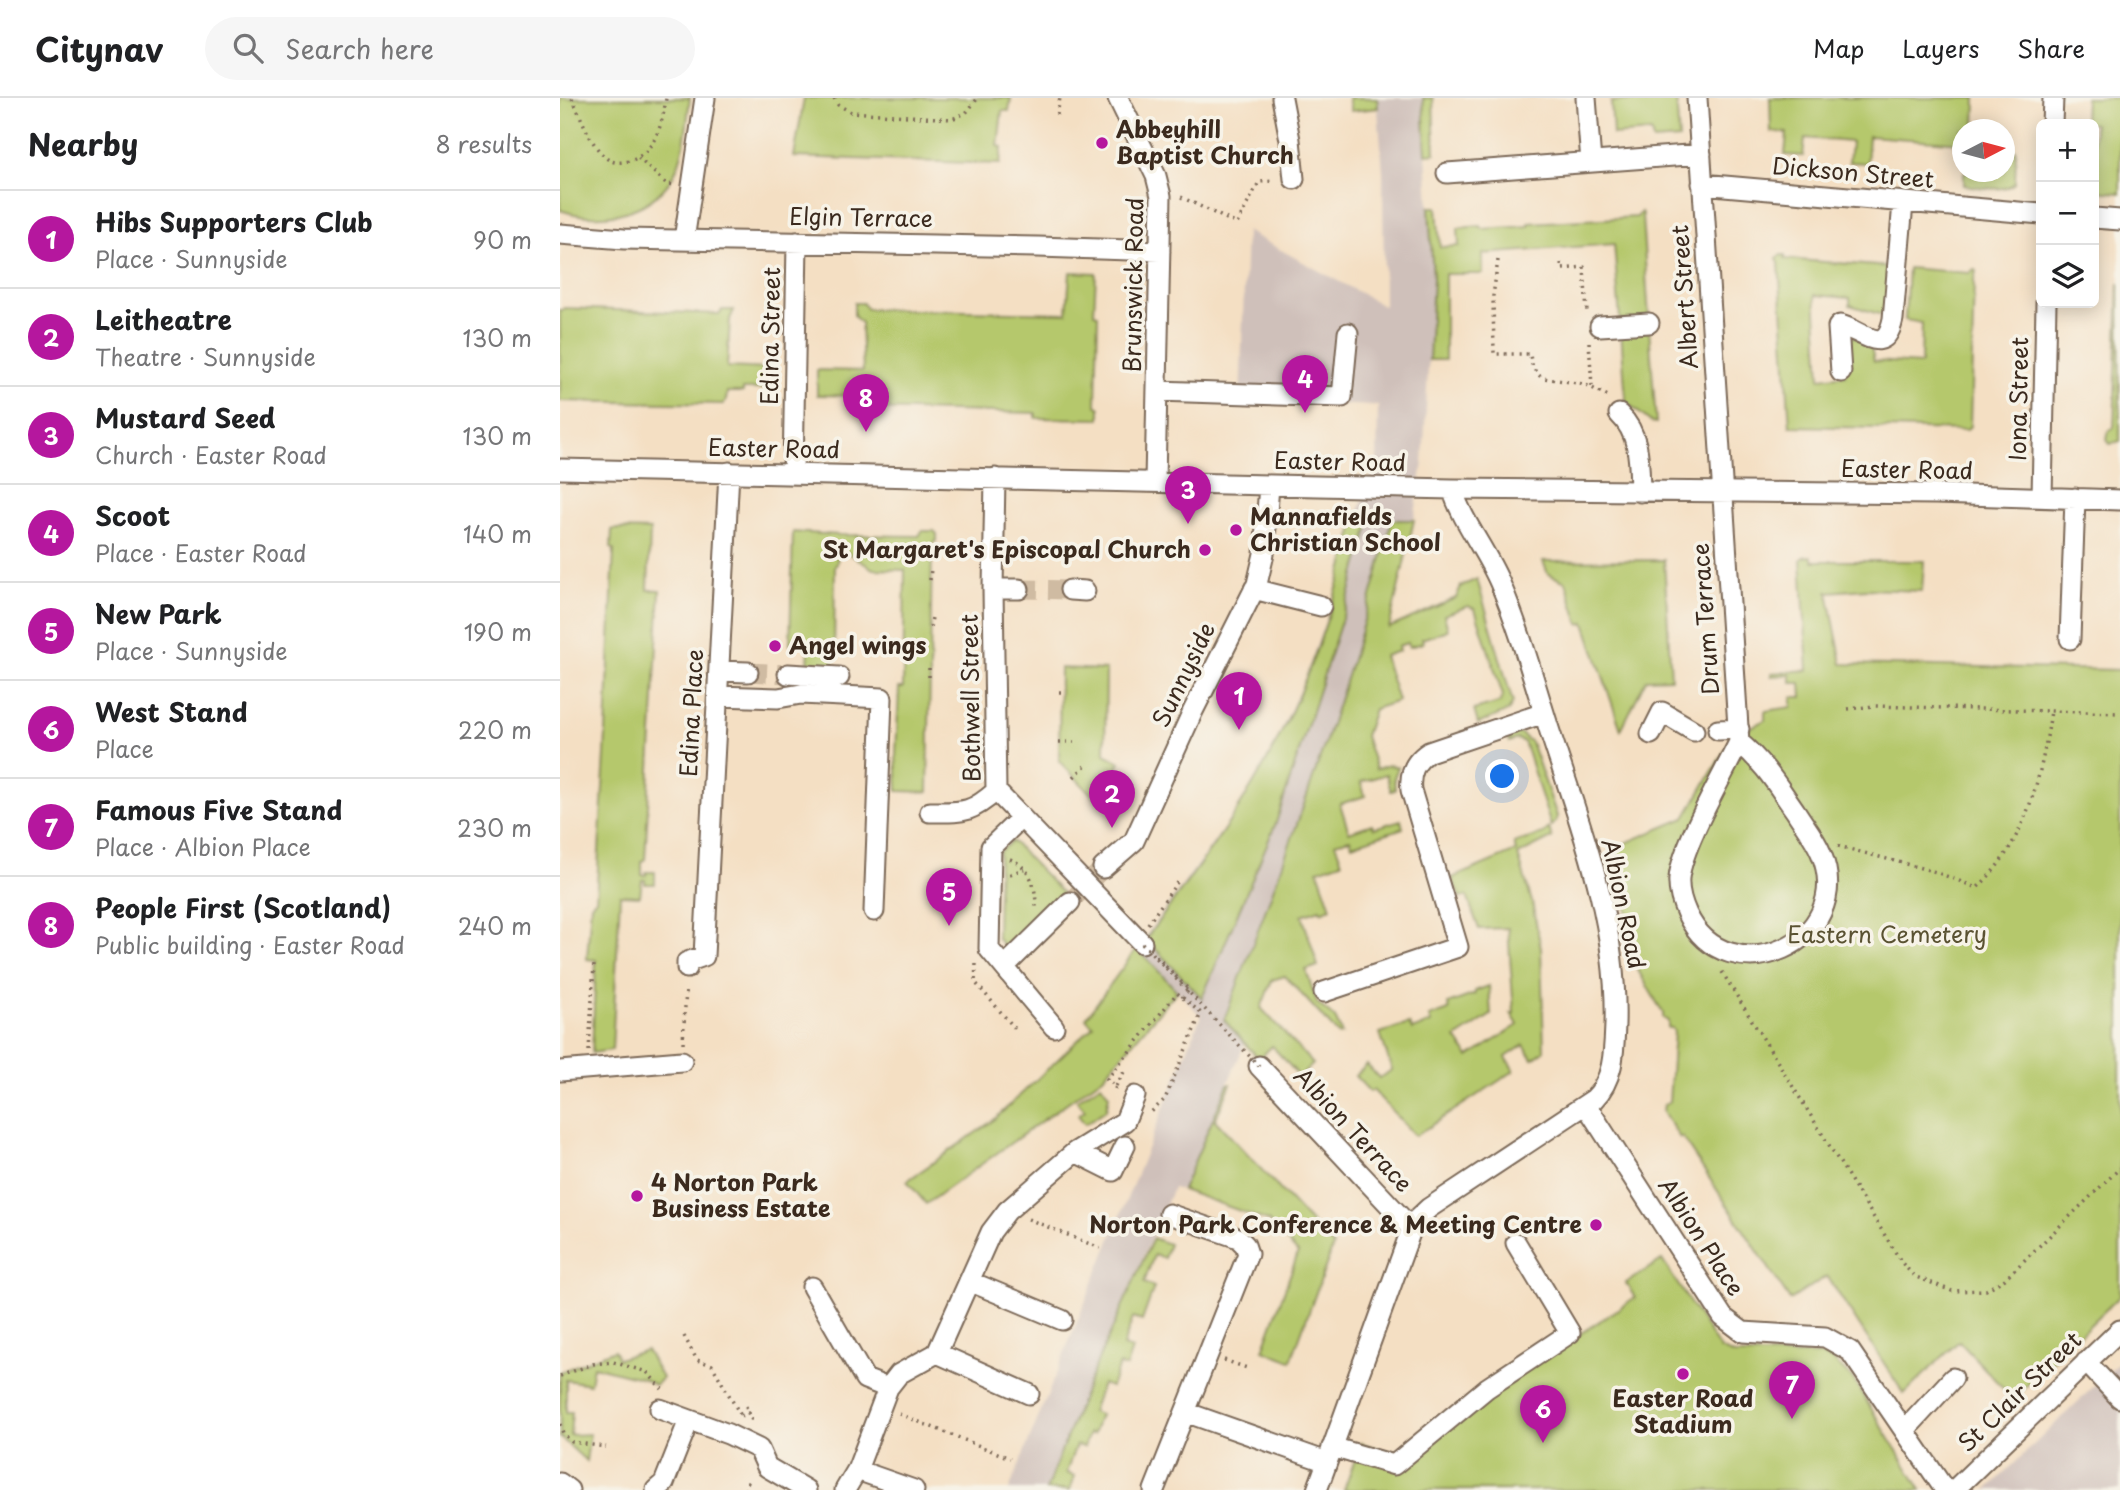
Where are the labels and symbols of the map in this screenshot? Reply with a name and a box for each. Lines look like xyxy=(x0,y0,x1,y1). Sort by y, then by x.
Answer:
place label: Abbeyhill Baptist Church xyxy=(1116,111,1294,172)
north arrow xyxy=(1952,119,2015,182)
marker: Abbeyhill Baptist Church xyxy=(1094,135,1110,151)
street label: Dickson Street xyxy=(1771,147,1935,196)
street label: Brunswick Road xyxy=(1113,197,1152,373)
street label: Elgin Terrace xyxy=(789,198,933,235)
street label: Albert Street xyxy=(1661,224,1706,370)
street label: Edina Street xyxy=(751,267,788,405)
street label: Iona Street xyxy=(1999,337,2036,461)
pin: 4 xyxy=(1282,355,1328,413)
pin: 8 xyxy=(843,374,889,432)
street label: Easter Road xyxy=(708,429,840,466)
street label: Easter Road xyxy=(1274,442,1406,479)
street label: Easter Road xyxy=(1841,450,1973,487)
pin: 3 xyxy=(1165,466,1211,524)
place label: Mannafields Christian School xyxy=(1250,498,1441,559)
marker: Mannafields Christian School xyxy=(1228,522,1244,538)
place label: St Margaret's Episcopal Church xyxy=(823,531,1191,566)
marker: St Margaret's Episcopal Church xyxy=(1197,542,1213,558)
street label: Drum Terrace xyxy=(1682,542,1727,696)
street label: Bothwell Street xyxy=(951,614,988,782)
street label: Sunnyside xyxy=(1142,616,1223,733)
place label: Angel wings xyxy=(789,627,927,662)
marker: Angel wings xyxy=(767,638,783,654)
street label: Edina Place xyxy=(670,648,711,778)
pin: 1 xyxy=(1216,672,1262,730)
your location xyxy=(1485,759,1519,793)
pin: 2 xyxy=(1089,770,1135,828)
street label: Albion Road xyxy=(1594,835,1655,972)
pin: 5 xyxy=(926,868,972,926)
park label: Eastern Cemetery xyxy=(1787,916,1987,951)
street label: Albion Terrace xyxy=(1287,1059,1421,1199)
place label: 4 Norton Park Business Estate xyxy=(651,1164,831,1225)
street label: Albion Place xyxy=(1651,1170,1754,1302)
marker: 4 Norton Park Business Estate xyxy=(629,1188,645,1204)
place label: Norton Park Conference & Meeting Centre xyxy=(1089,1206,1583,1241)
marker: Norton Park Conference & Meeting Centre xyxy=(1588,1217,1604,1233)
street label: St Clair Street xyxy=(1949,1323,2089,1459)
pin: 7 xyxy=(1769,1361,1815,1419)
marker: Easter Road Stadium xyxy=(1675,1366,1691,1382)
place label: Easter Road Stadium xyxy=(1613,1380,1753,1441)
pin: 6 xyxy=(1520,1385,1566,1443)

